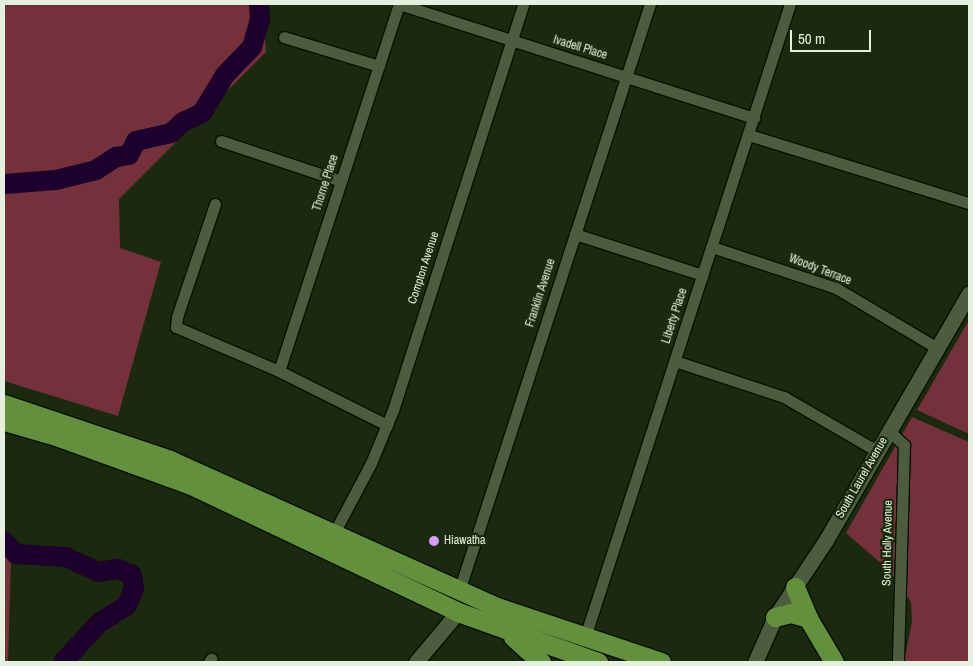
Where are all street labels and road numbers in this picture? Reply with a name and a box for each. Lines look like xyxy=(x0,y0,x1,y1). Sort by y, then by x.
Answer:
street label: Ivadell Place xyxy=(551,33,609,63)
street label: Thorne Place xyxy=(310,153,342,213)
street label: Compton Avenue xyxy=(405,230,443,306)
street label: Woody Terrace xyxy=(787,251,853,289)
street label: Franklin Avenue xyxy=(523,257,559,329)
street label: Liberty Place xyxy=(659,286,691,346)
street label: South Laurel Avenue xyxy=(833,435,891,521)
street label: South Holly Avenue xyxy=(880,500,896,586)

